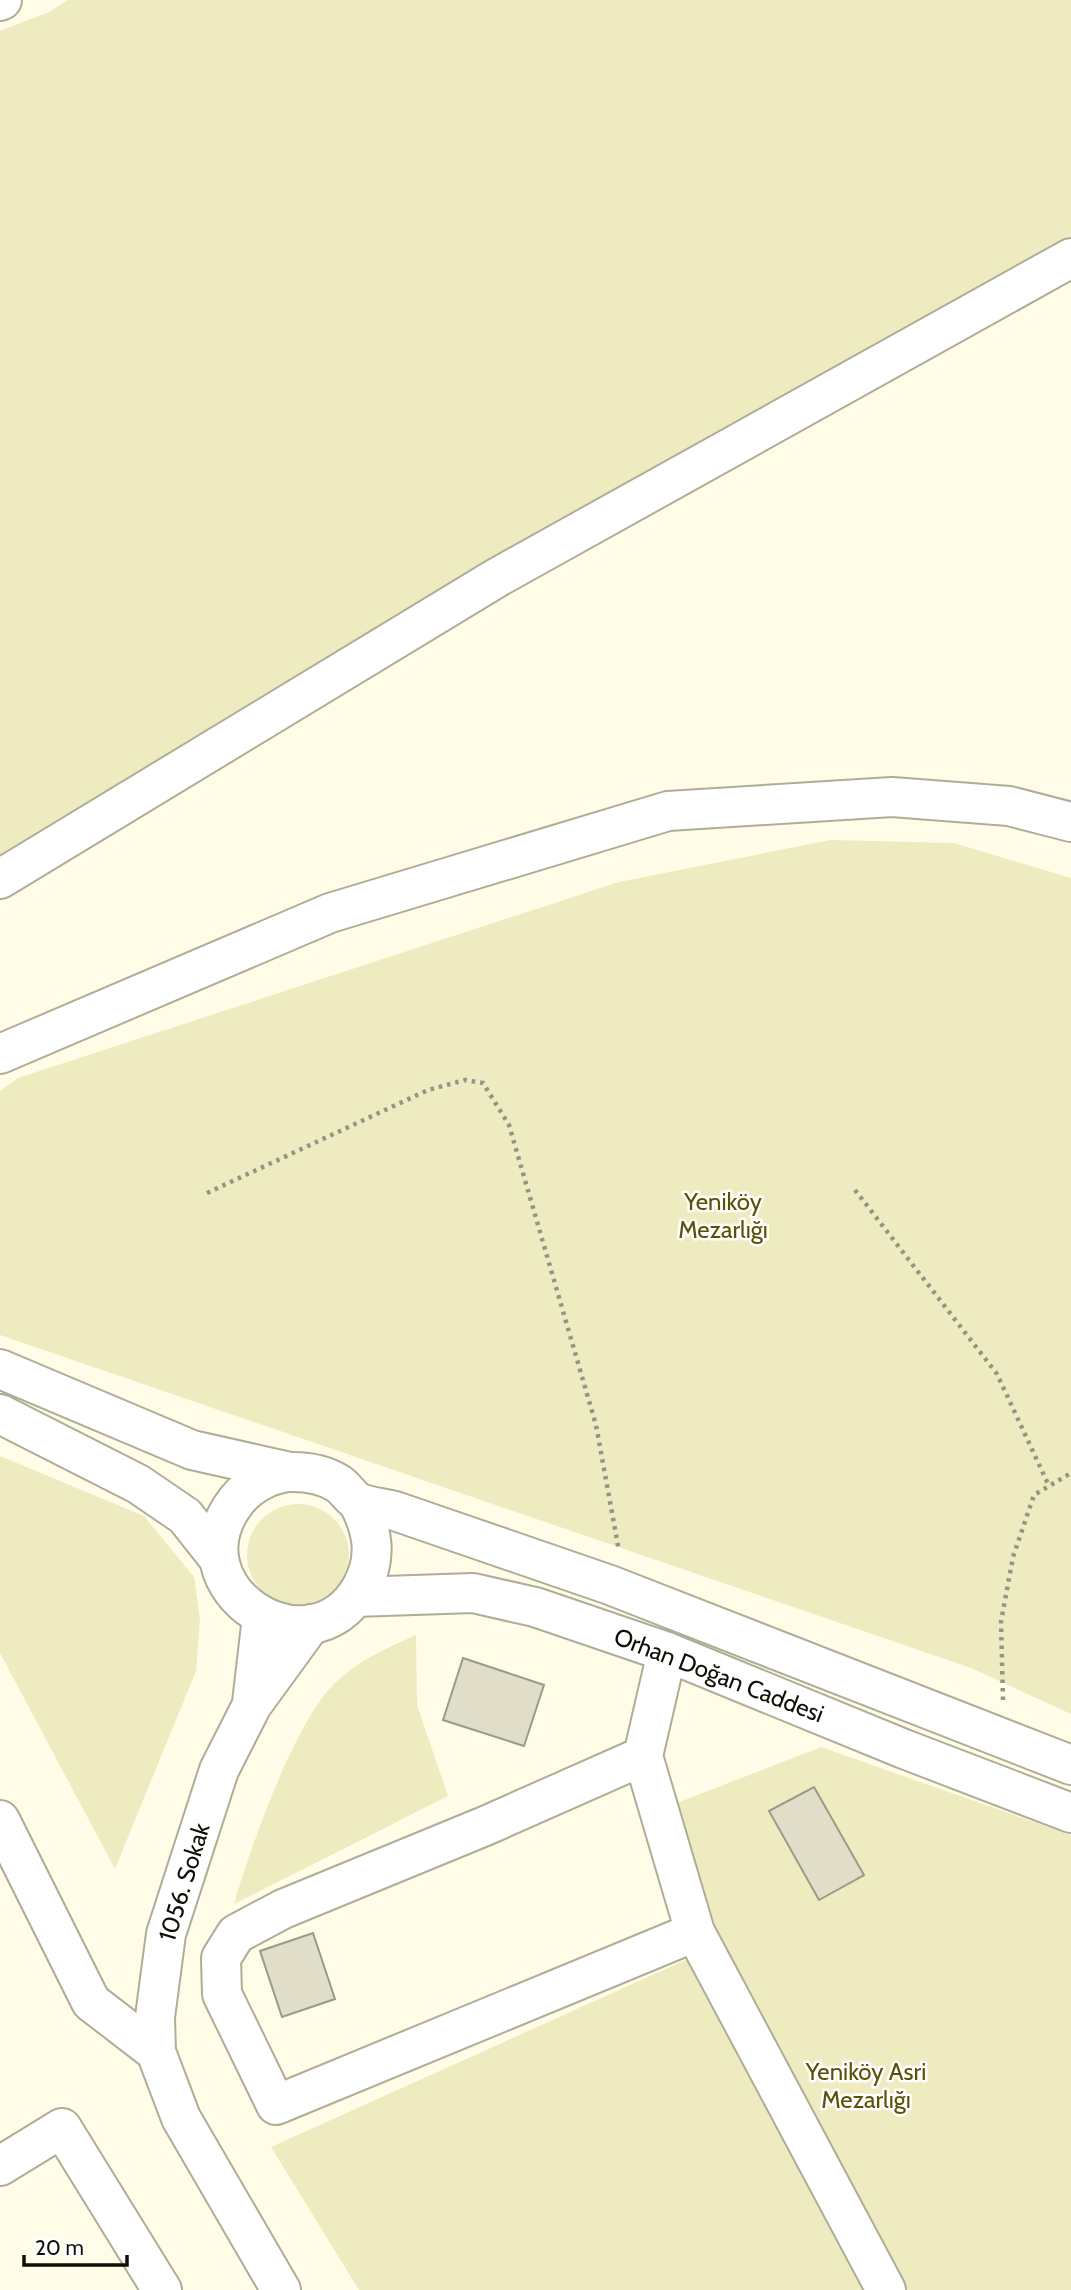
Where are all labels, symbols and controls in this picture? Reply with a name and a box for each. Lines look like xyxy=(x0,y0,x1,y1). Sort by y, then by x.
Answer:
park label: Yeniköy Mezarlığı xyxy=(678,1187,768,1244)
street label: Orhan Doğan Caddesi xyxy=(610,1622,828,1728)
street label: 1056. Sokak xyxy=(152,1819,216,1944)
park label: Yeniköy Asri Mezarlığı xyxy=(805,2057,926,2114)
scale bar xyxy=(24,2224,128,2268)
text: 20 m xyxy=(35,2235,84,2260)

